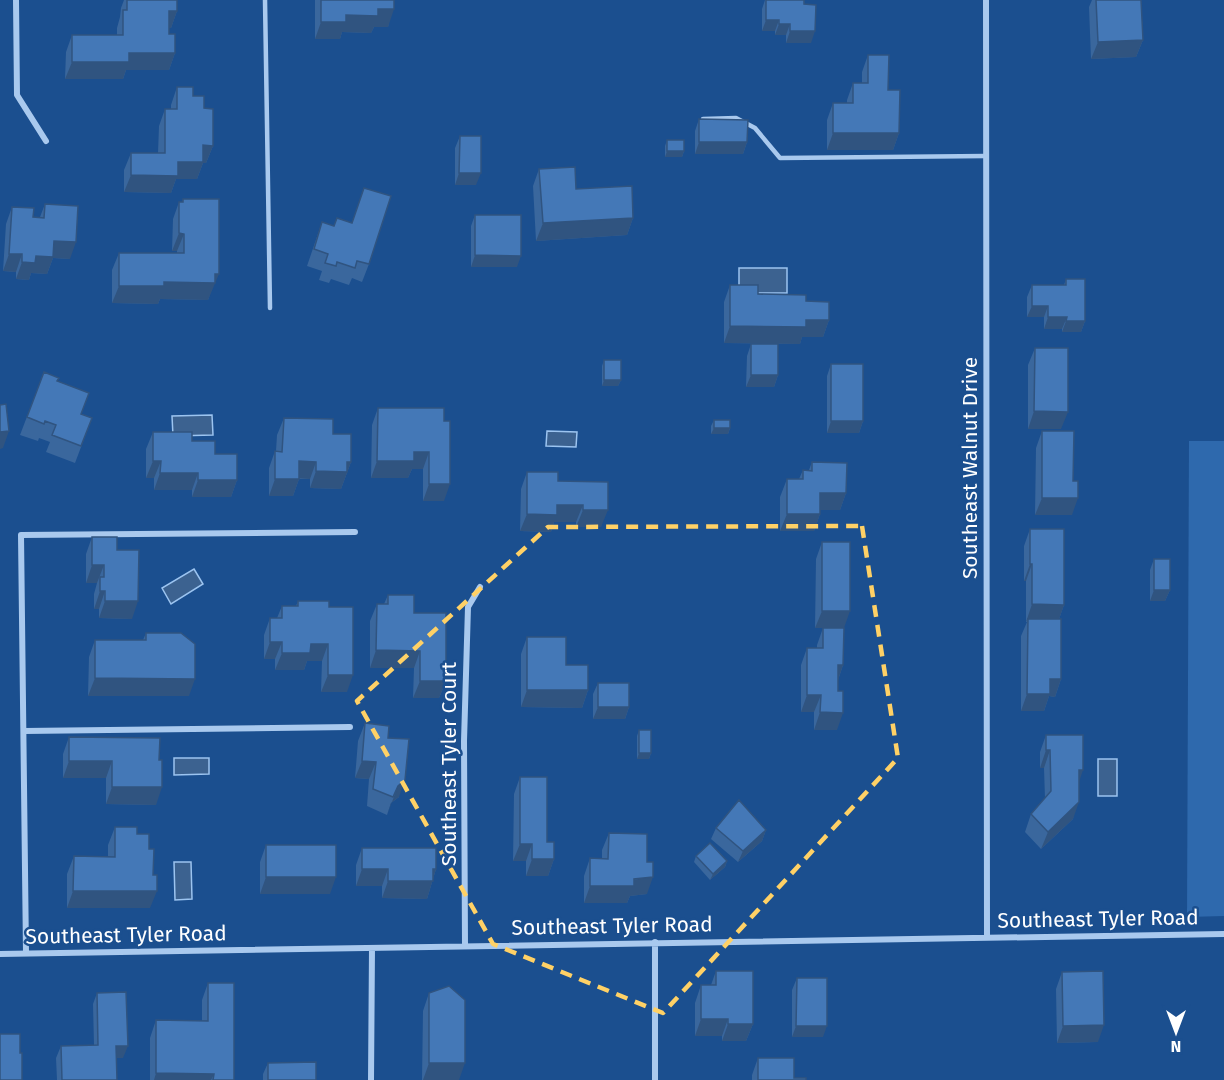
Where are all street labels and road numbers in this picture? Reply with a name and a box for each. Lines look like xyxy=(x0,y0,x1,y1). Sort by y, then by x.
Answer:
street label: Southeast Walnut Drive xyxy=(957,357,983,579)
street label: Southeast Tyler Court xyxy=(436,661,462,866)
street label: Southeast Tyler Road xyxy=(997,904,1199,934)
street label: Southeast Tyler Road xyxy=(511,911,713,941)
street label: Southeast Tyler Road xyxy=(25,920,227,950)

